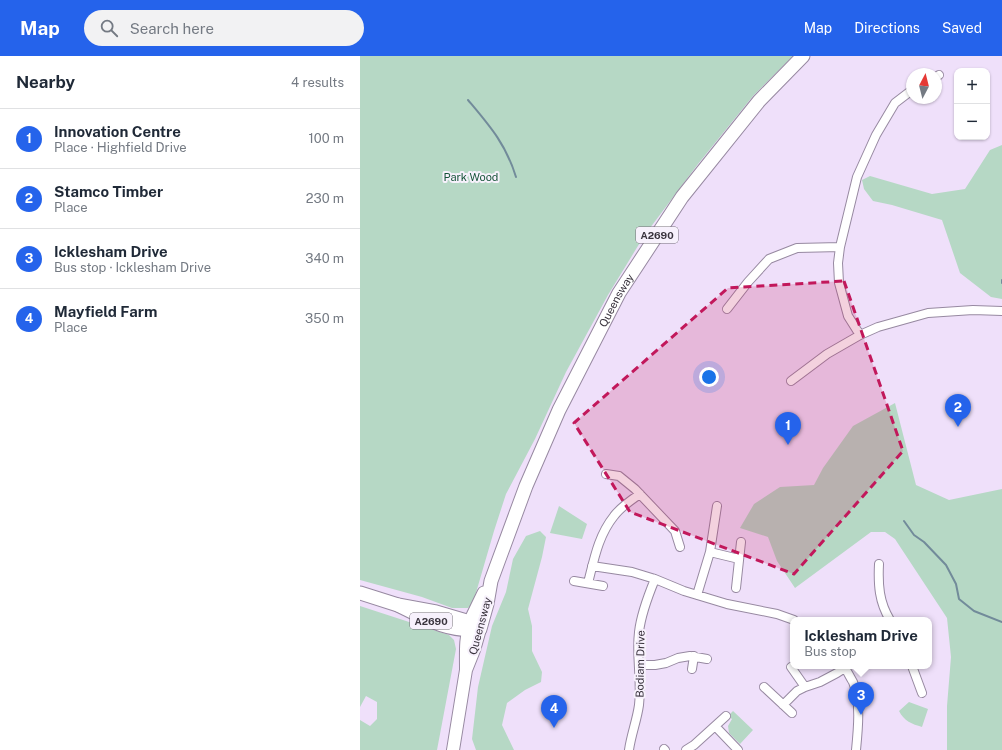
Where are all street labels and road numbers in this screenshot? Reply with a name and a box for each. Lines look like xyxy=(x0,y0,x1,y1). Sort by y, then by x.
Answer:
road number: A2690 xyxy=(636,227,678,243)
street label: Queensway xyxy=(597,271,636,329)
street label: Queensway xyxy=(467,596,493,656)
road number: A2690 xyxy=(410,613,452,629)
street label: Bodiam Drive xyxy=(633,630,647,698)

